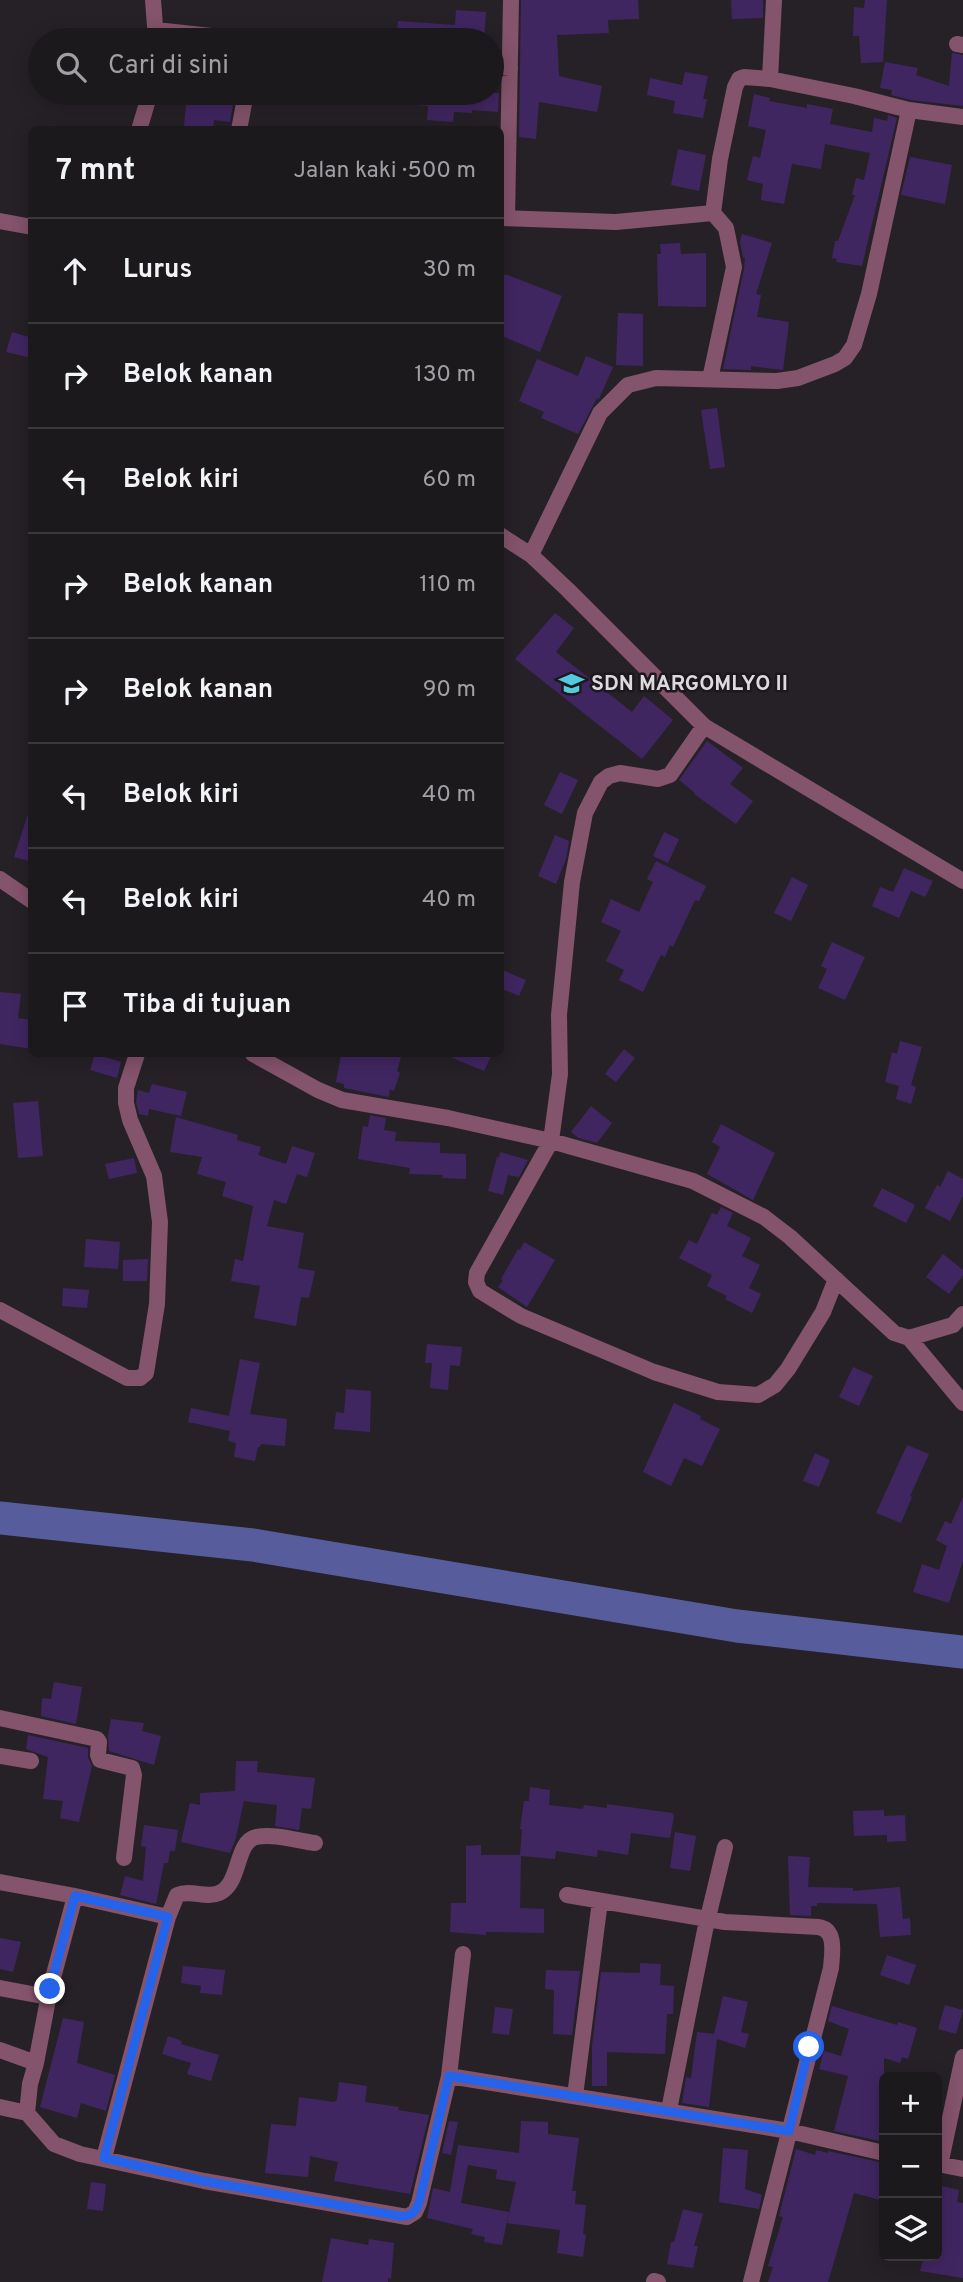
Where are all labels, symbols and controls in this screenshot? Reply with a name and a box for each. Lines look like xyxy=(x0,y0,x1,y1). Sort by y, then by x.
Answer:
search box xyxy=(28,28,504,105)
icon: search xyxy=(52,48,90,86)
text: Cari di sini xyxy=(108,50,229,83)
text: 7 mnt xyxy=(56,153,135,190)
text: Jalan kaki · 500 m xyxy=(293,157,476,186)
icon: ahead xyxy=(56,252,94,290)
text: Lurus xyxy=(123,254,192,287)
text: 30 m xyxy=(423,256,476,285)
icon: right xyxy=(56,357,94,395)
text: Belok kanan xyxy=(123,359,273,392)
text: 130 m xyxy=(414,361,476,390)
icon: left xyxy=(56,462,94,500)
text: Belok kiri xyxy=(123,464,239,497)
text: 60 m xyxy=(423,466,476,495)
icon: right xyxy=(56,567,94,605)
text: Belok kanan xyxy=(123,569,273,602)
text: 110 m xyxy=(419,571,476,600)
school or university icon: SDN MARGOMLYO II xyxy=(557,670,585,698)
place label: SDN MARGOMLYO II xyxy=(591,671,788,698)
icon: right xyxy=(56,672,94,710)
text: Belok kanan xyxy=(123,674,273,707)
text: 90 m xyxy=(423,676,476,705)
icon: left xyxy=(56,777,94,815)
text: Belok kiri xyxy=(123,779,239,812)
text: 40 m xyxy=(422,781,476,810)
icon: left xyxy=(56,882,94,920)
text: Belok kiri xyxy=(123,884,239,917)
text: 40 m xyxy=(422,886,476,915)
icon: arrive xyxy=(56,987,94,1025)
text: Tiba di tujuan xyxy=(123,989,291,1022)
route end xyxy=(34,1973,65,2004)
route start xyxy=(793,2031,824,2062)
map controls xyxy=(879,2072,942,2261)
button: + xyxy=(879,2072,942,2135)
button: − xyxy=(879,2135,942,2198)
button: layers xyxy=(879,2198,942,2261)

